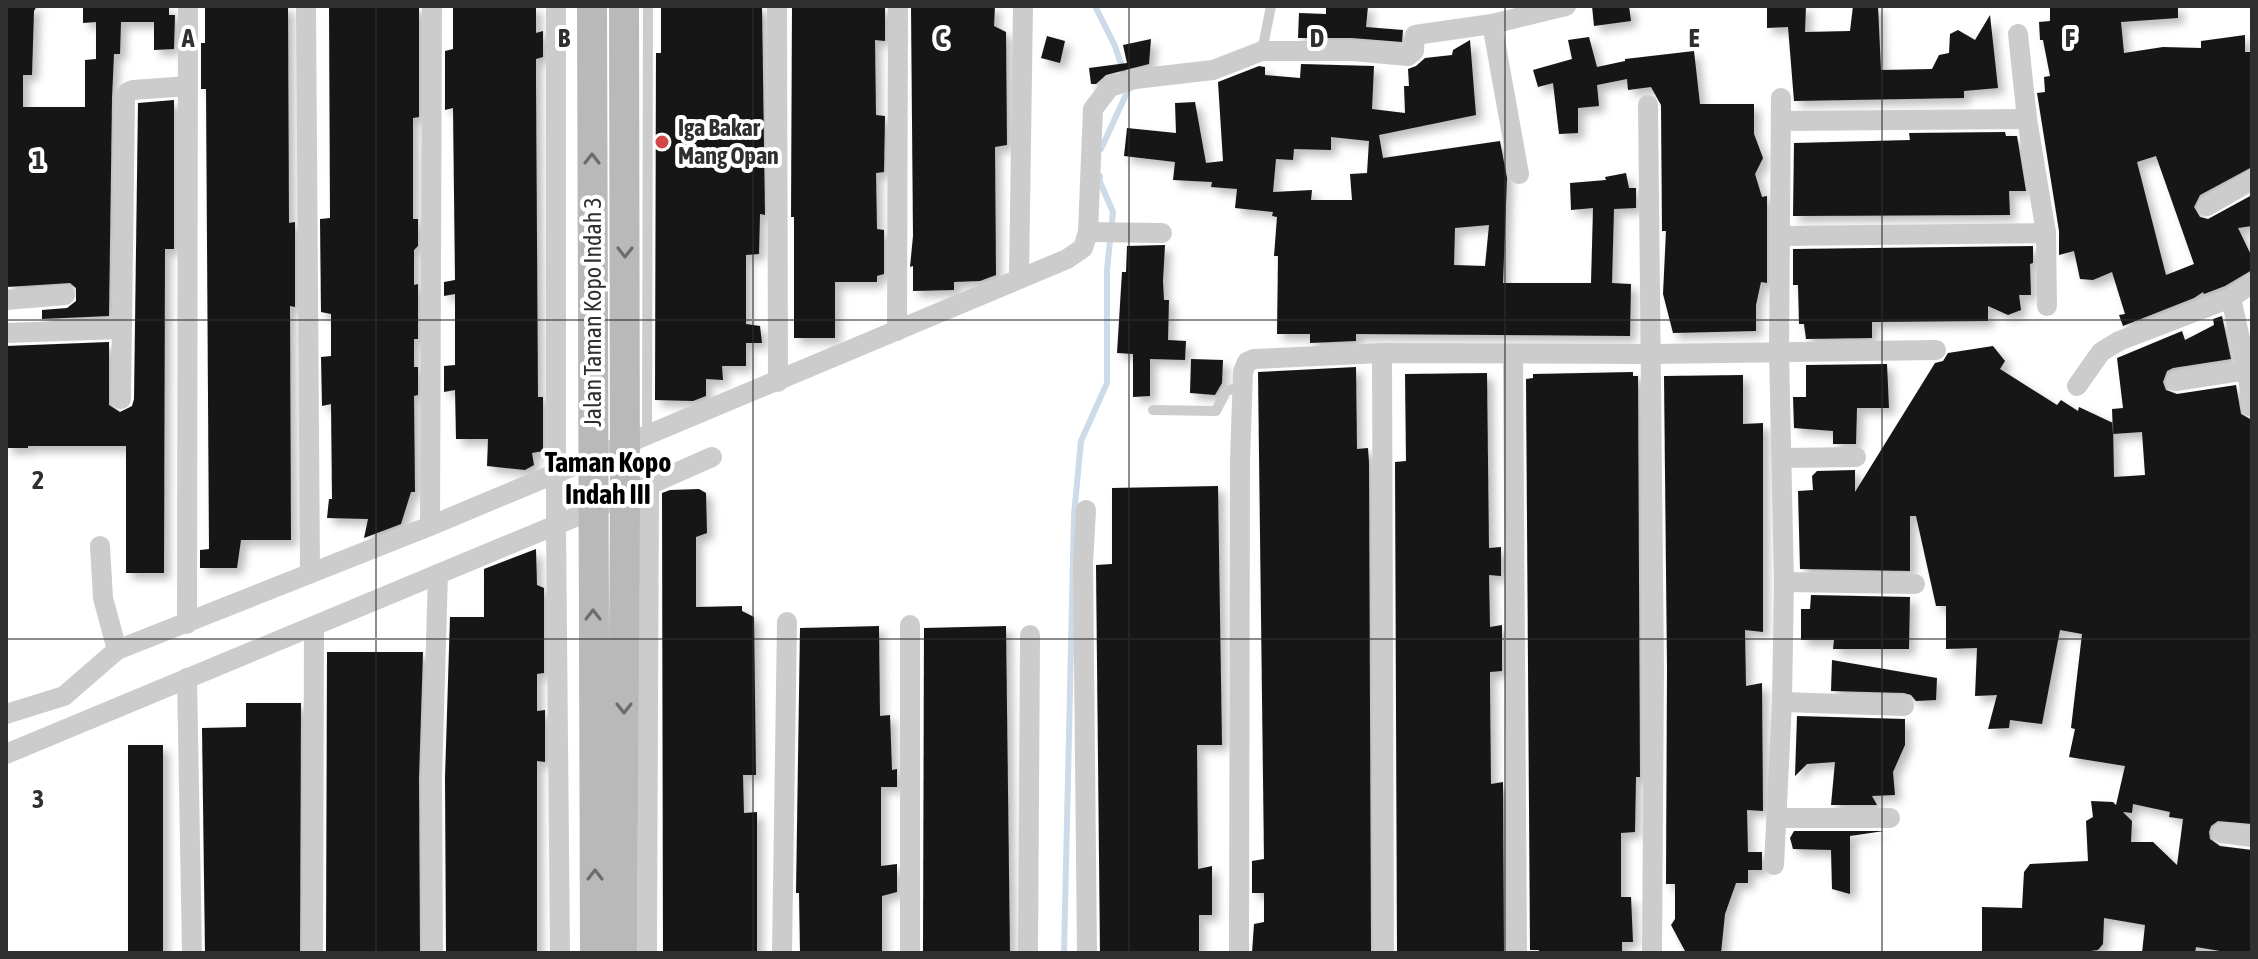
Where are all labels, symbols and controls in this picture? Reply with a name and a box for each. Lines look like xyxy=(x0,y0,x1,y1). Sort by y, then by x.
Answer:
text: A xyxy=(181,23,195,53)
text: B xyxy=(558,23,571,53)
text: C xyxy=(935,23,947,53)
text: D xyxy=(1310,23,1324,53)
text: E xyxy=(1688,23,1700,53)
text: F xyxy=(2065,23,2076,53)
place label: Iga Bakar Mang Opan xyxy=(678,114,779,169)
marker: Iga Bakar Mang Opan xyxy=(653,133,671,151)
text: 1 xyxy=(32,145,44,175)
one-way arrow xyxy=(583,152,601,165)
street label: Jalan Taman Kopo Indah 3 xyxy=(579,197,606,427)
one-way arrow xyxy=(616,246,634,259)
district label: Taman Kopo Indah III xyxy=(545,446,671,510)
text: 2 xyxy=(32,465,44,495)
one-way arrow xyxy=(584,608,602,621)
one-way arrow xyxy=(615,702,632,715)
text: 3 xyxy=(32,784,44,814)
one-way arrow xyxy=(586,868,604,881)

